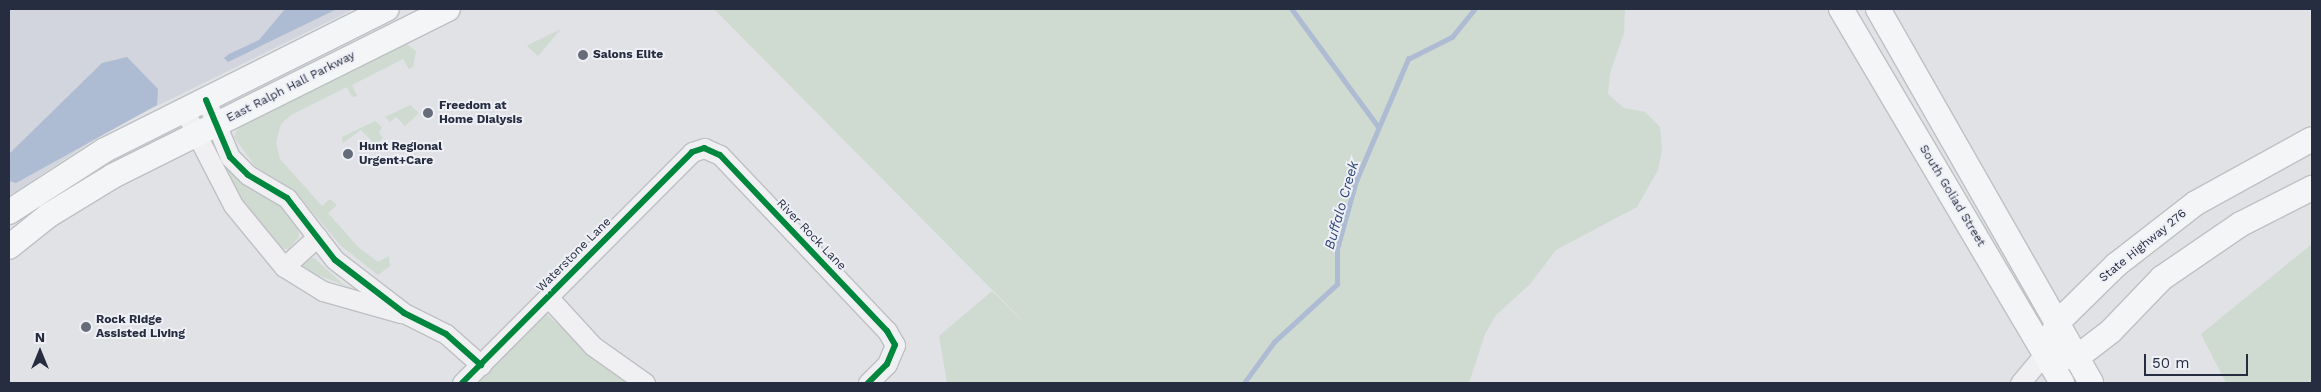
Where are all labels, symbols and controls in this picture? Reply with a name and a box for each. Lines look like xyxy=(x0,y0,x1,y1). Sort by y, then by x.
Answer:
street label: East Ralph Hall Parkway xyxy=(224,48,358,126)
place label: Salons Elite xyxy=(593,48,663,62)
marker: Salons Elite xyxy=(577,49,589,61)
place label: Freedom at Home Dialysis xyxy=(439,99,522,127)
marker: Freedom at Home Dialysis xyxy=(421,106,435,120)
place label: Hunt Regional Urgent+Care xyxy=(359,140,442,168)
street label: South Goliad Street xyxy=(1916,143,1988,249)
marker: Hunt Regional Urgent+Care xyxy=(341,147,355,161)
water label: Buffalo Creek xyxy=(1320,159,1362,251)
street label: River Rock Lane xyxy=(773,196,849,274)
street label: State Highway 276 xyxy=(2096,206,2190,286)
street label: Waterstone Lane xyxy=(534,215,614,295)
place label: Rock Ridge Assisted Living xyxy=(96,313,185,341)
marker: Rock Ridge Assisted Living xyxy=(80,321,92,333)
north arrow xyxy=(15,327,65,377)
text: N xyxy=(35,329,45,345)
scale bar xyxy=(2146,344,2250,376)
text: 50 m xyxy=(2152,354,2189,372)

